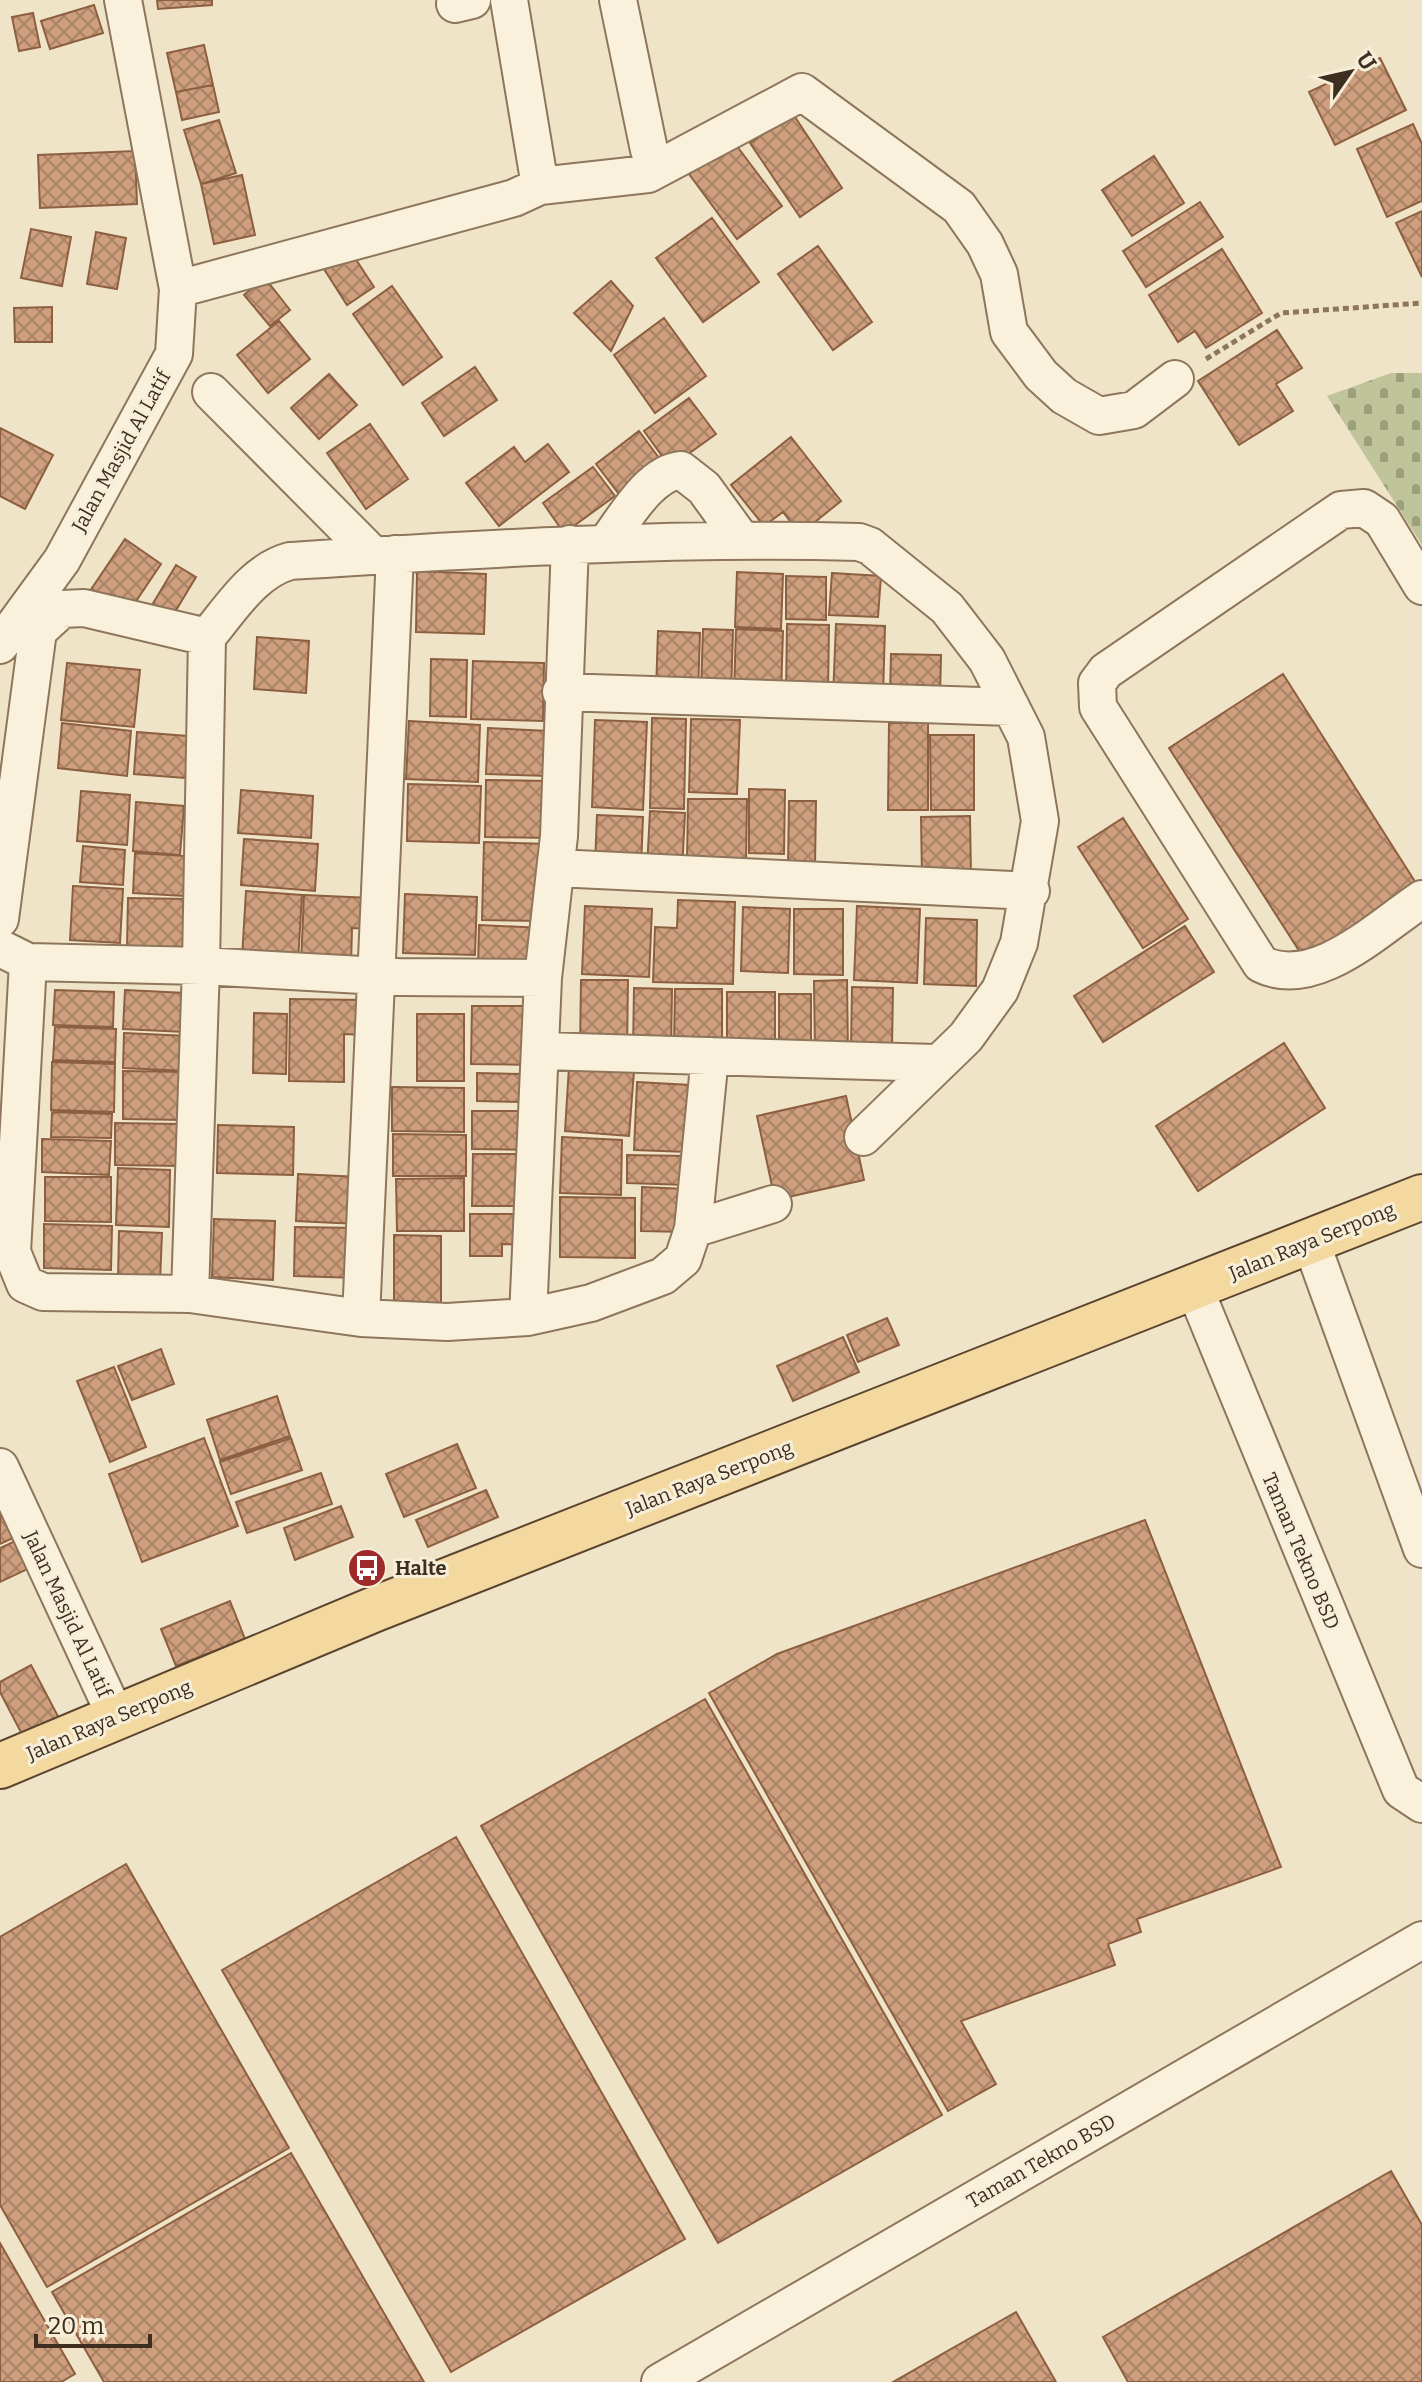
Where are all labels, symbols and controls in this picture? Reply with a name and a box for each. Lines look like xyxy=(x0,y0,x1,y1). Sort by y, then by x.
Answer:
north arrow xyxy=(1310,32,1390,112)
text: U xyxy=(1350,47,1382,75)
street label: Jalan Masjid Al Latif xyxy=(66,364,177,537)
street label: Jalan Raya Serpong xyxy=(1225,1197,1399,1286)
street label: Jalan Raya Serpong xyxy=(621,1435,796,1521)
street label: Taman Tekno BSD xyxy=(1257,1469,1345,1633)
street label: Jalan Masjid Al Latif xyxy=(18,1526,118,1703)
bus stop icon: Halte xyxy=(346,1547,388,1589)
place label: Halte xyxy=(395,1556,446,1580)
street label: Jalan Raya Serpong xyxy=(22,1674,195,1766)
street label: Taman Tekno BSD xyxy=(962,2109,1120,2213)
scale bar xyxy=(36,2298,150,2348)
text: 20 m xyxy=(48,2312,104,2340)

